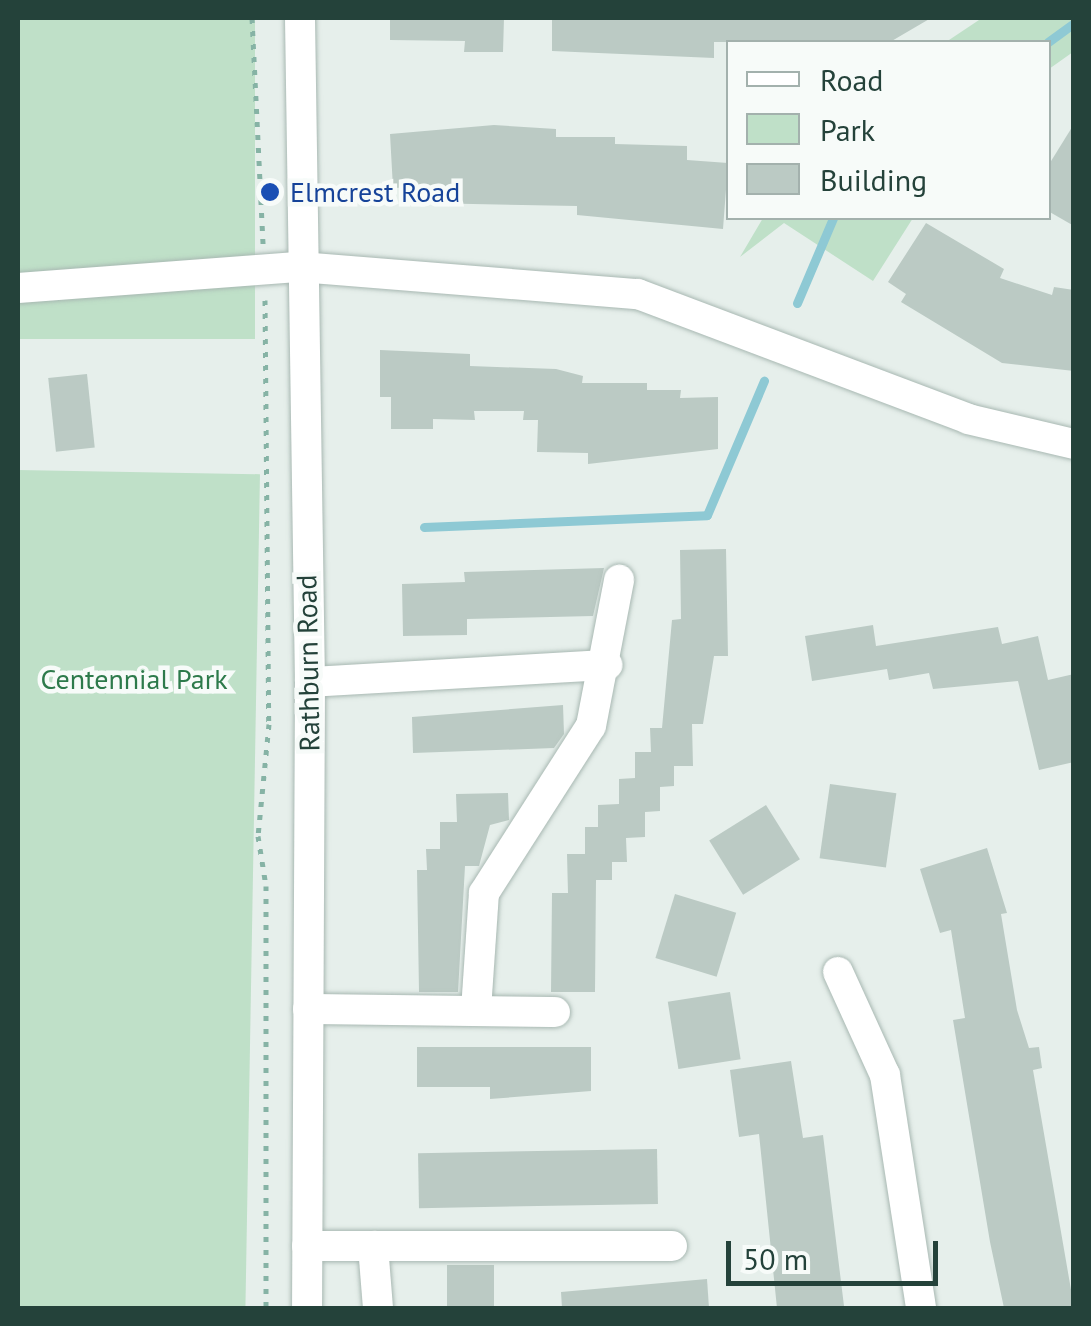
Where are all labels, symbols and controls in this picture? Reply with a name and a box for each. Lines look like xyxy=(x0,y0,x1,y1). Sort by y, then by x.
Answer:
legend xyxy=(726,40,1051,220)
text: Road xyxy=(820,60,884,99)
text: Park xyxy=(820,110,875,149)
text: Building xyxy=(820,160,927,199)
place label: Elmcrest Road xyxy=(290,175,460,209)
marker: Elmcrest Road xyxy=(259,181,281,203)
street label: Rathburn Road xyxy=(290,574,326,752)
park label: Centennial Park xyxy=(40,662,228,696)
scale bar xyxy=(731,1221,944,1283)
text: 50 m xyxy=(743,1239,808,1278)

